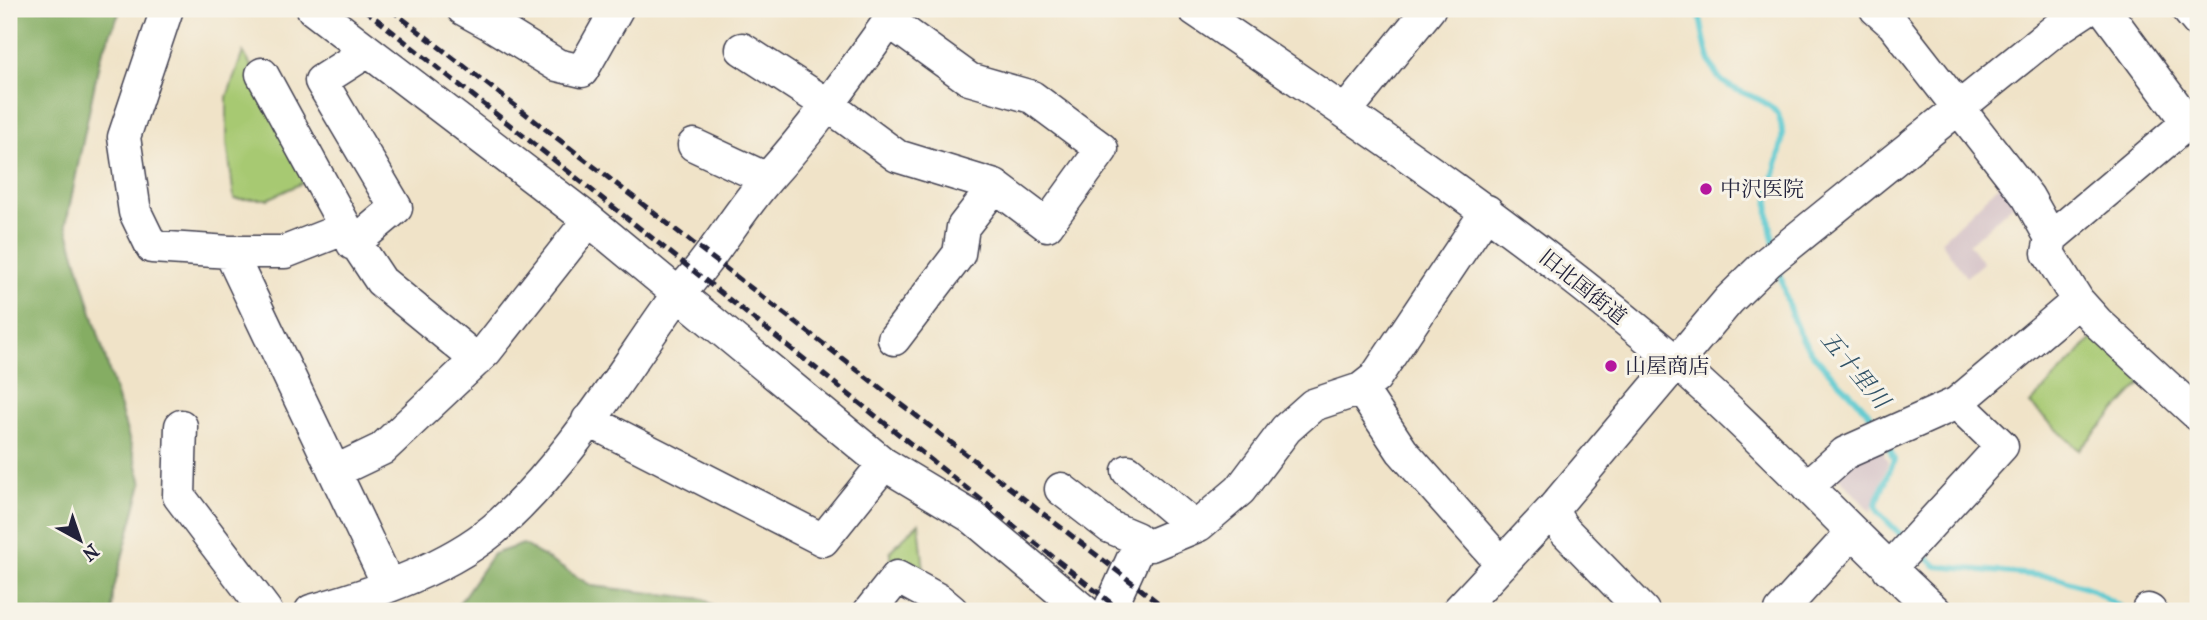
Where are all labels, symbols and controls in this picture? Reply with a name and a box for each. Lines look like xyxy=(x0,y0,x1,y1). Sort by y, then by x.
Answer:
place label: 中沢医院 xyxy=(1720,177,1804,201)
marker: 中沢医院 xyxy=(1698,181,1714,197)
street label: 旧北国街道 xyxy=(1535,245,1631,329)
water label: 五十里川 xyxy=(1815,326,1897,416)
place label: 山屋商店 xyxy=(1625,354,1709,378)
marker: 山屋商店 xyxy=(1603,358,1619,374)
north arrow xyxy=(46,504,116,574)
text: N xyxy=(77,539,103,566)

